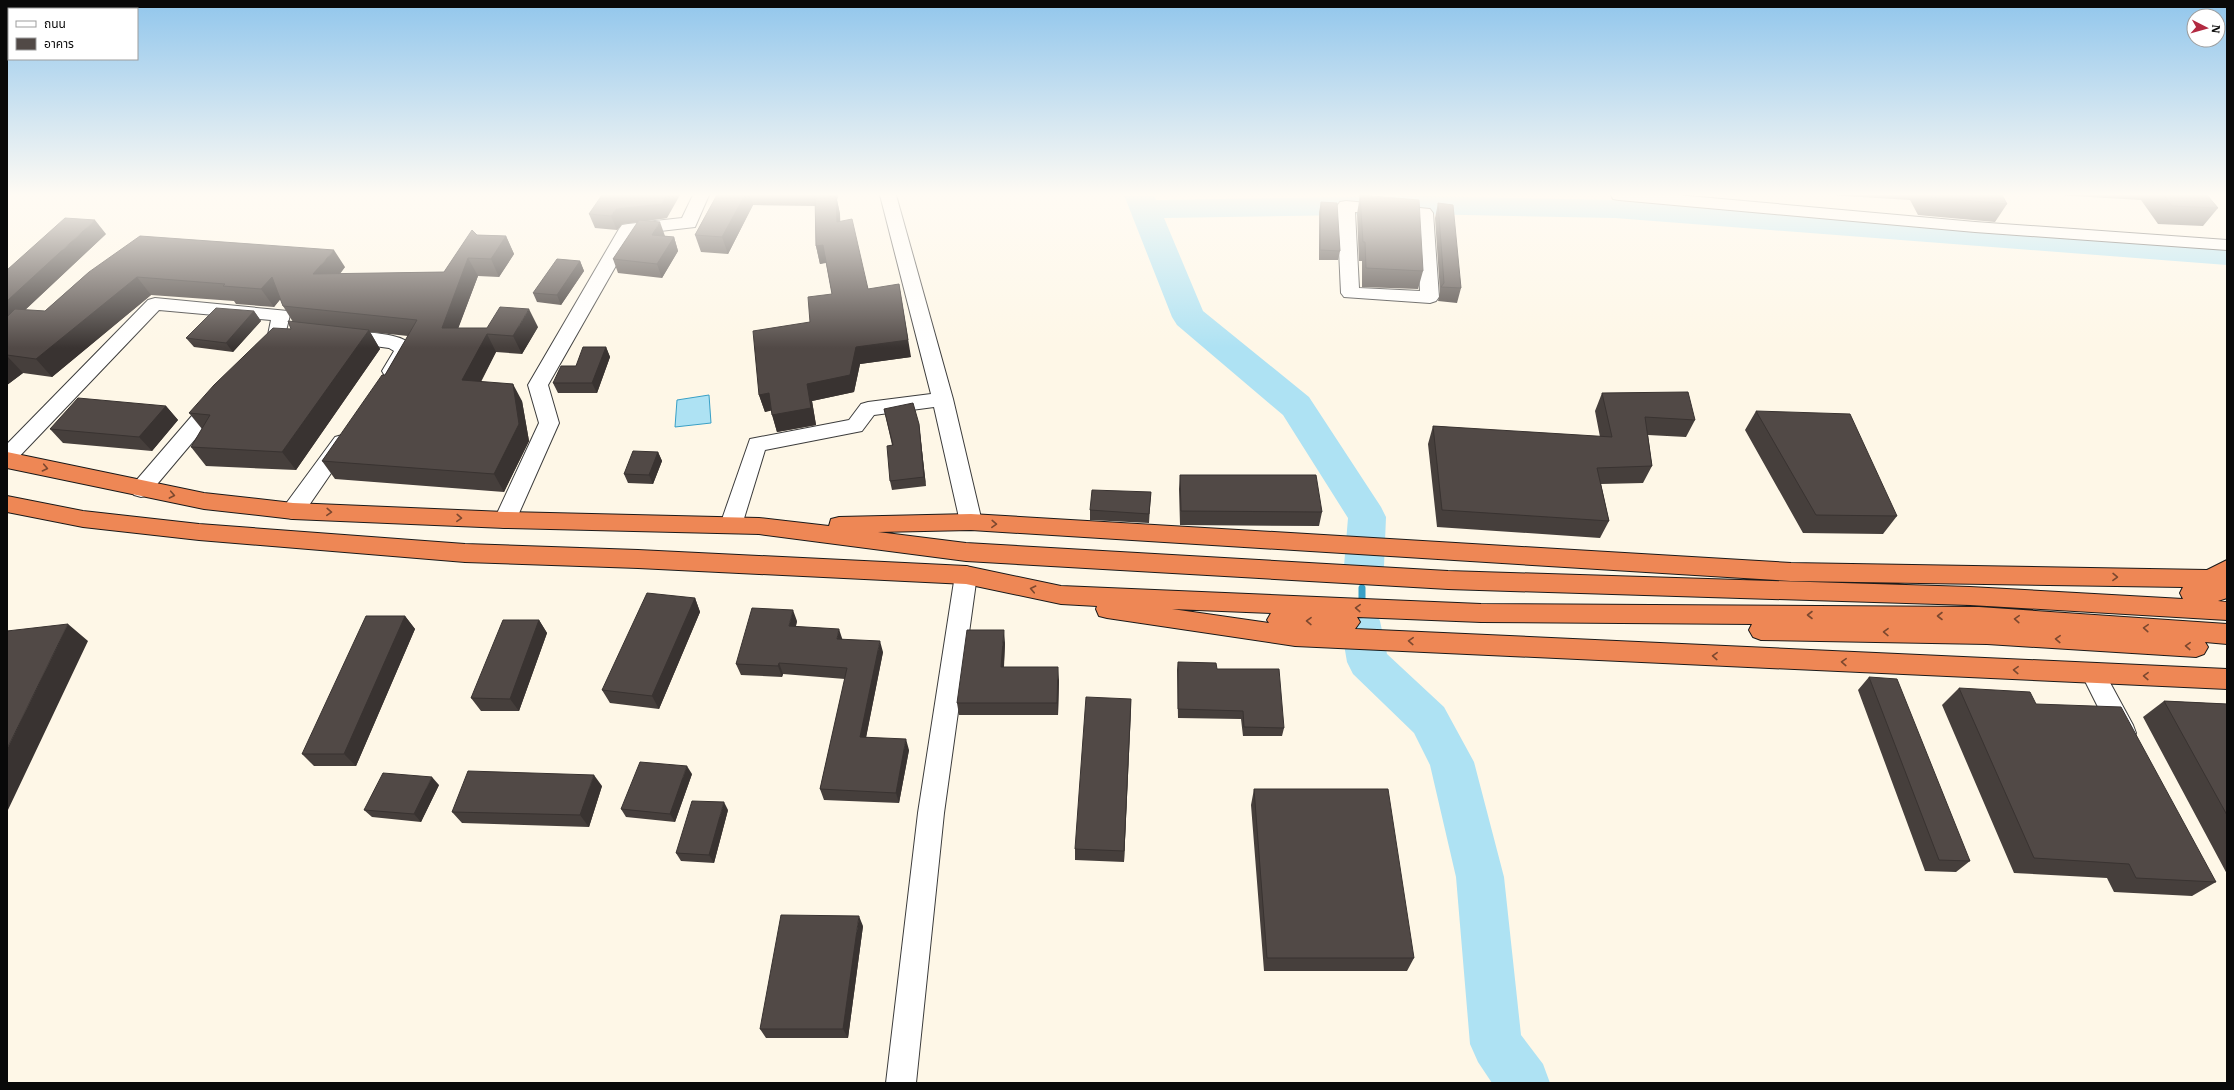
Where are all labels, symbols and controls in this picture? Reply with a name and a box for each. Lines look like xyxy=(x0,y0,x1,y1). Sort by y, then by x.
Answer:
legend xyxy=(8,8,138,60)
north arrow xyxy=(2186,8,2226,48)
text: ถนน xyxy=(44,16,66,31)
text: N xyxy=(2208,24,2223,34)
text: อาคาร xyxy=(44,36,74,51)
one-way arrow xyxy=(42,464,48,472)
one-way arrow xyxy=(169,491,175,499)
one-way arrow xyxy=(326,508,332,517)
one-way arrow xyxy=(456,514,462,522)
one-way arrow xyxy=(991,519,997,528)
one-way arrow xyxy=(2112,573,2118,582)
one-way arrow xyxy=(1030,586,1036,594)
one-way arrow xyxy=(1355,604,1361,612)
one-way arrow xyxy=(1807,611,1813,619)
one-way arrow xyxy=(1937,612,1943,620)
one-way arrow xyxy=(2014,615,2020,624)
one-way arrow xyxy=(1306,617,1312,625)
one-way arrow xyxy=(2143,624,2149,633)
one-way arrow xyxy=(1883,628,1889,637)
one-way arrow xyxy=(2055,634,2061,643)
one-way arrow xyxy=(1408,637,1414,646)
one-way arrow xyxy=(2185,642,2191,651)
one-way arrow xyxy=(1712,651,1718,660)
one-way arrow xyxy=(1841,657,1847,666)
one-way arrow xyxy=(2013,666,2019,674)
one-way arrow xyxy=(2143,671,2149,680)

